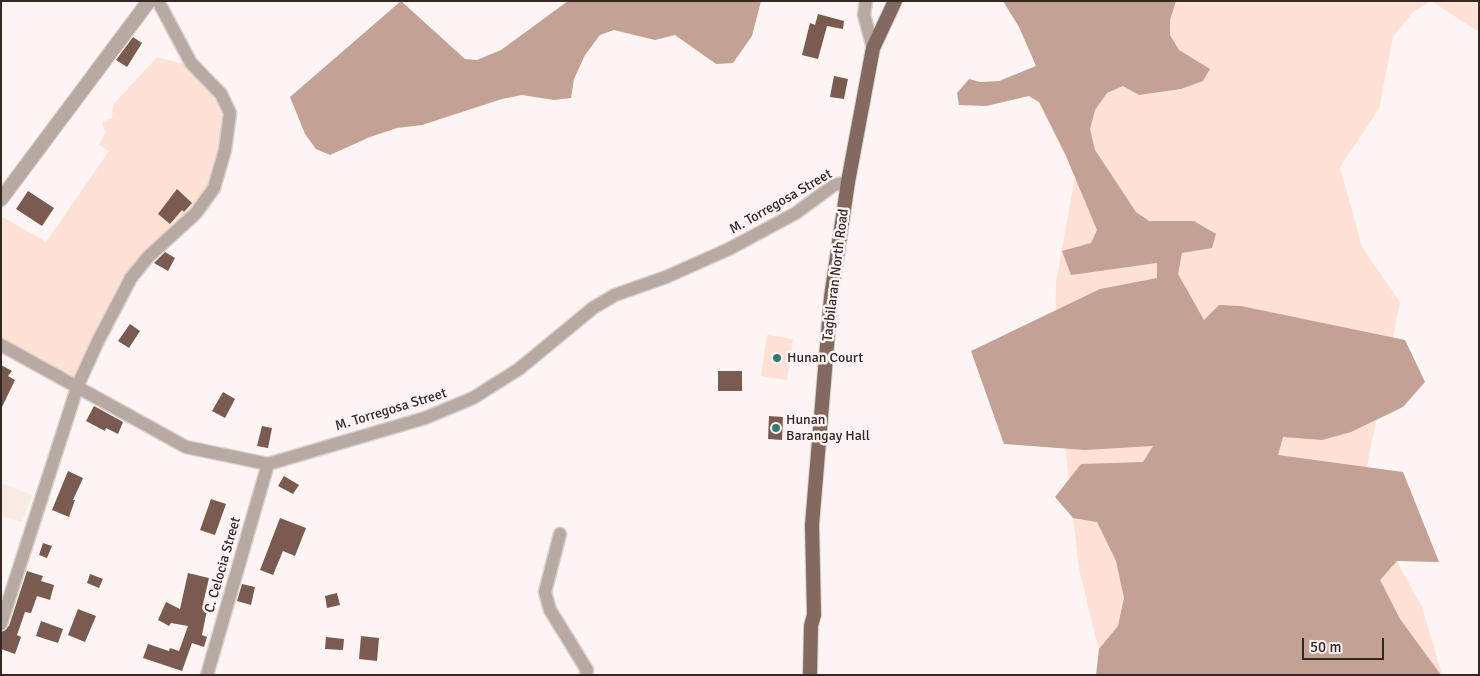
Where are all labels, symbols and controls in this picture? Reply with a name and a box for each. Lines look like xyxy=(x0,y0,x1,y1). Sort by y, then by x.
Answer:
street label: M. Torregosa Street xyxy=(727,166,835,238)
street label: Tagbilaran North Road xyxy=(820,208,852,342)
place label: Hunan Court xyxy=(787,350,863,366)
marker: Hunan Court xyxy=(771,352,783,364)
street label: M. Torregosa Street xyxy=(333,385,449,435)
place label: Hunan Barangay Hall xyxy=(786,412,870,444)
marker: Hunan Barangay Hall xyxy=(770,422,782,434)
street label: C. Celocia Street xyxy=(201,515,245,615)
scale bar xyxy=(1305,628,1388,660)
text: 50 m xyxy=(1310,638,1341,656)

